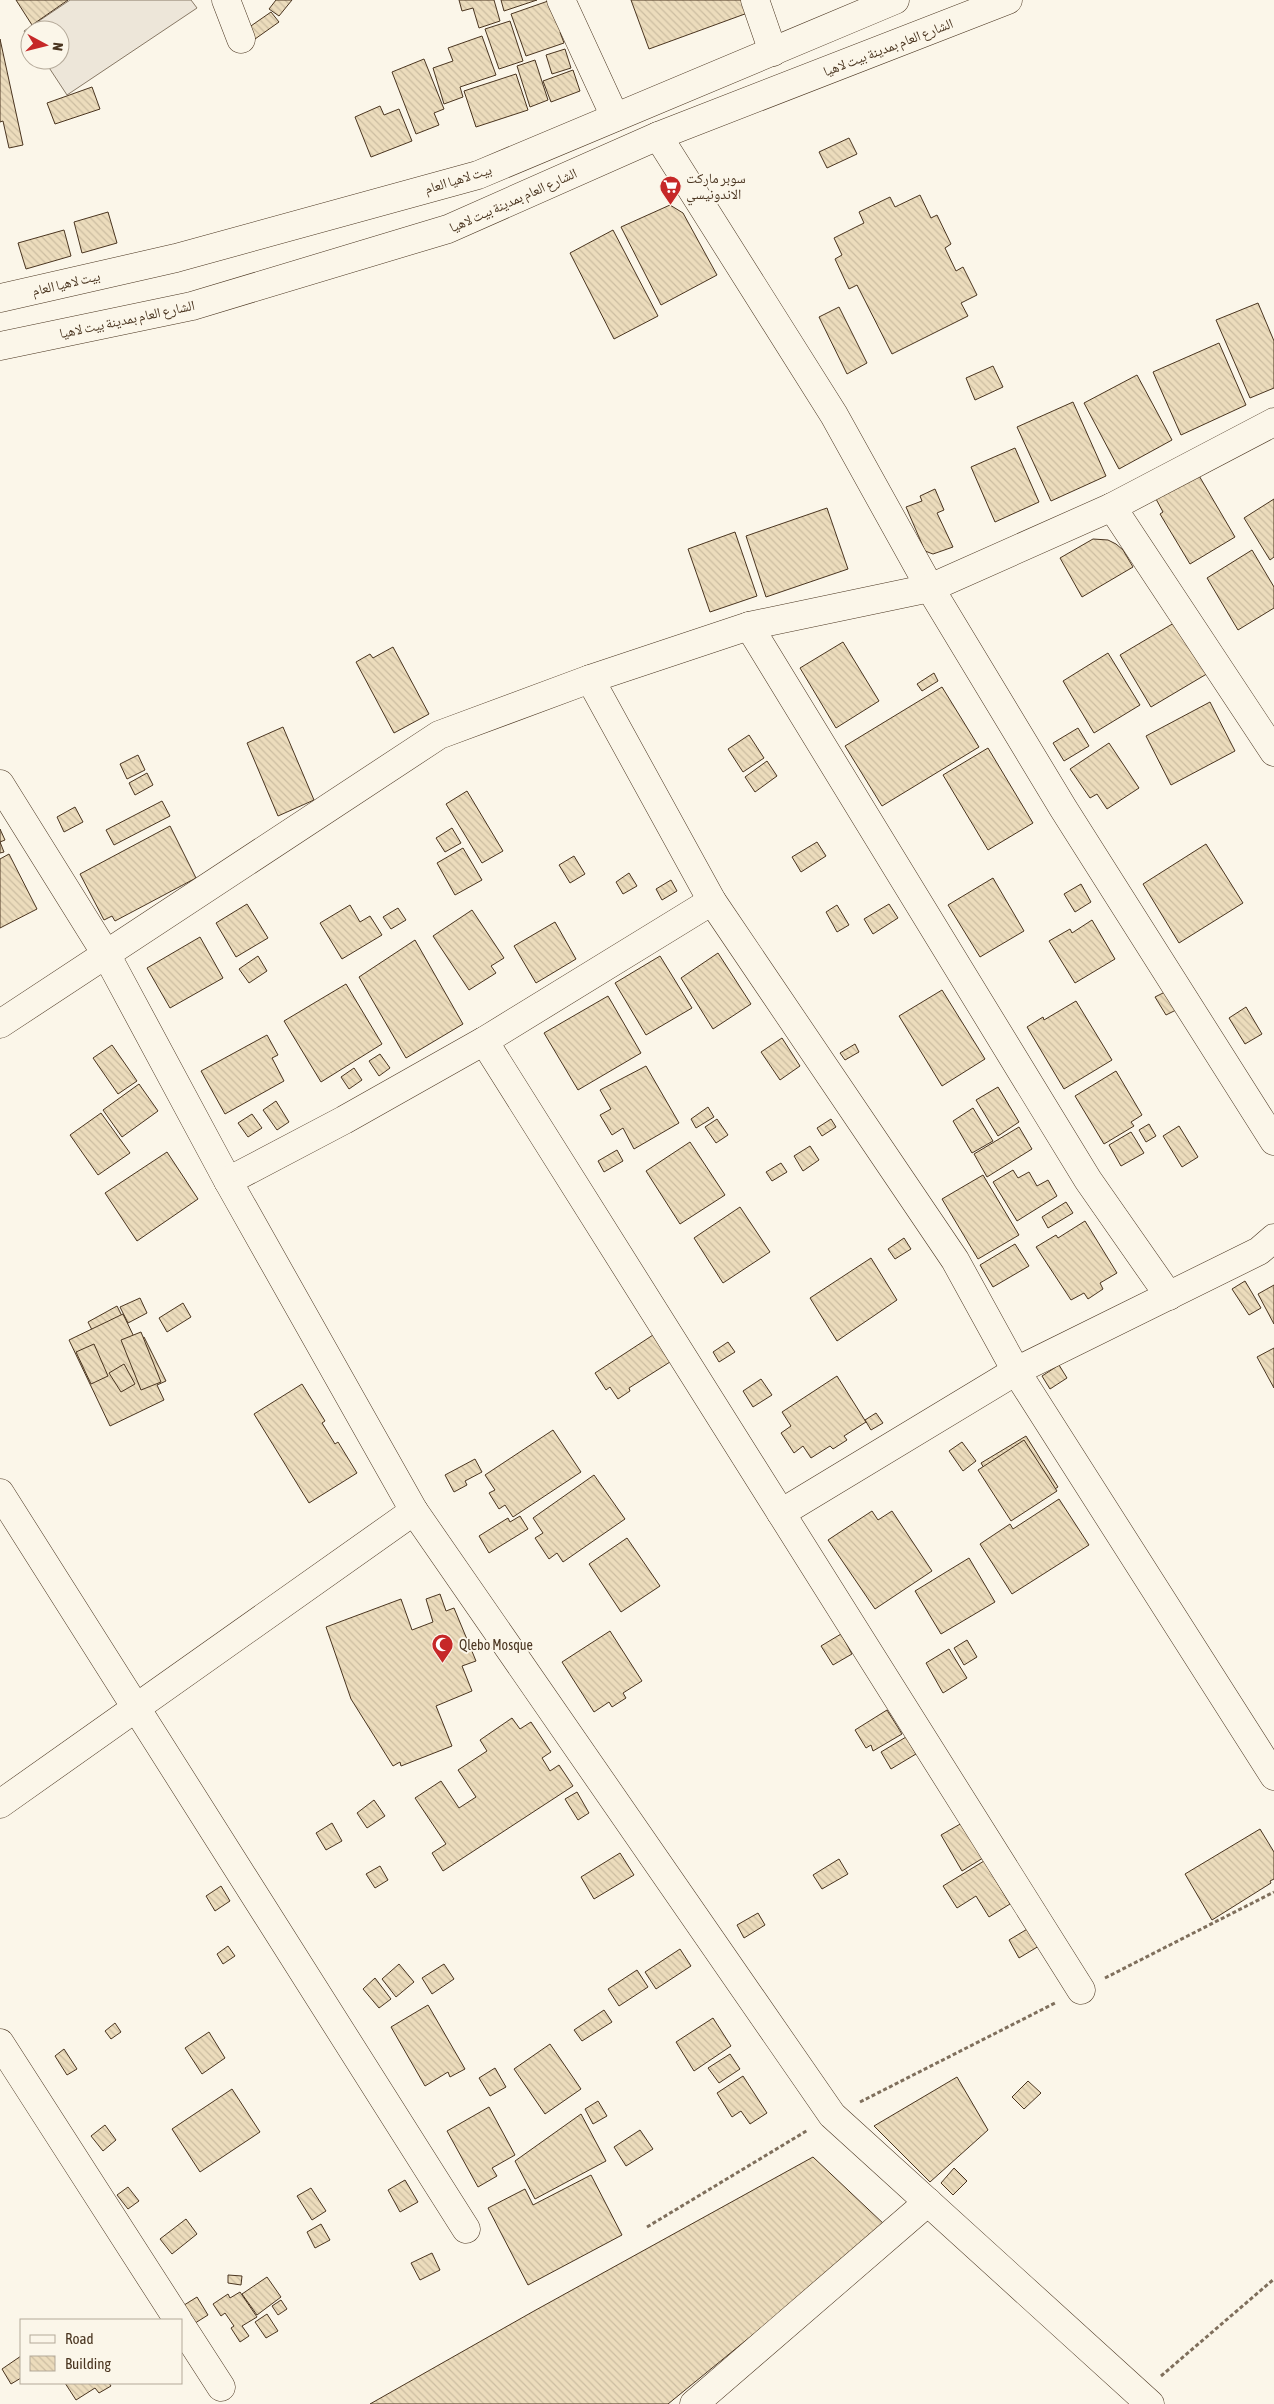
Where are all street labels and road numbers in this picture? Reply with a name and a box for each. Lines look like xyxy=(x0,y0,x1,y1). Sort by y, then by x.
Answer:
street label: الشارع العام بمدينة بيت لاهيا xyxy=(821,15,956,81)
street label: بيت لاهيا العام xyxy=(422,161,494,199)
street label: الشارع العام بمدينة بيت لاهيا xyxy=(447,165,580,237)
street label: بيت لاهيا العام xyxy=(30,267,102,301)
street label: الشارع العام بمدينة بيت لاهيا xyxy=(58,297,197,343)

